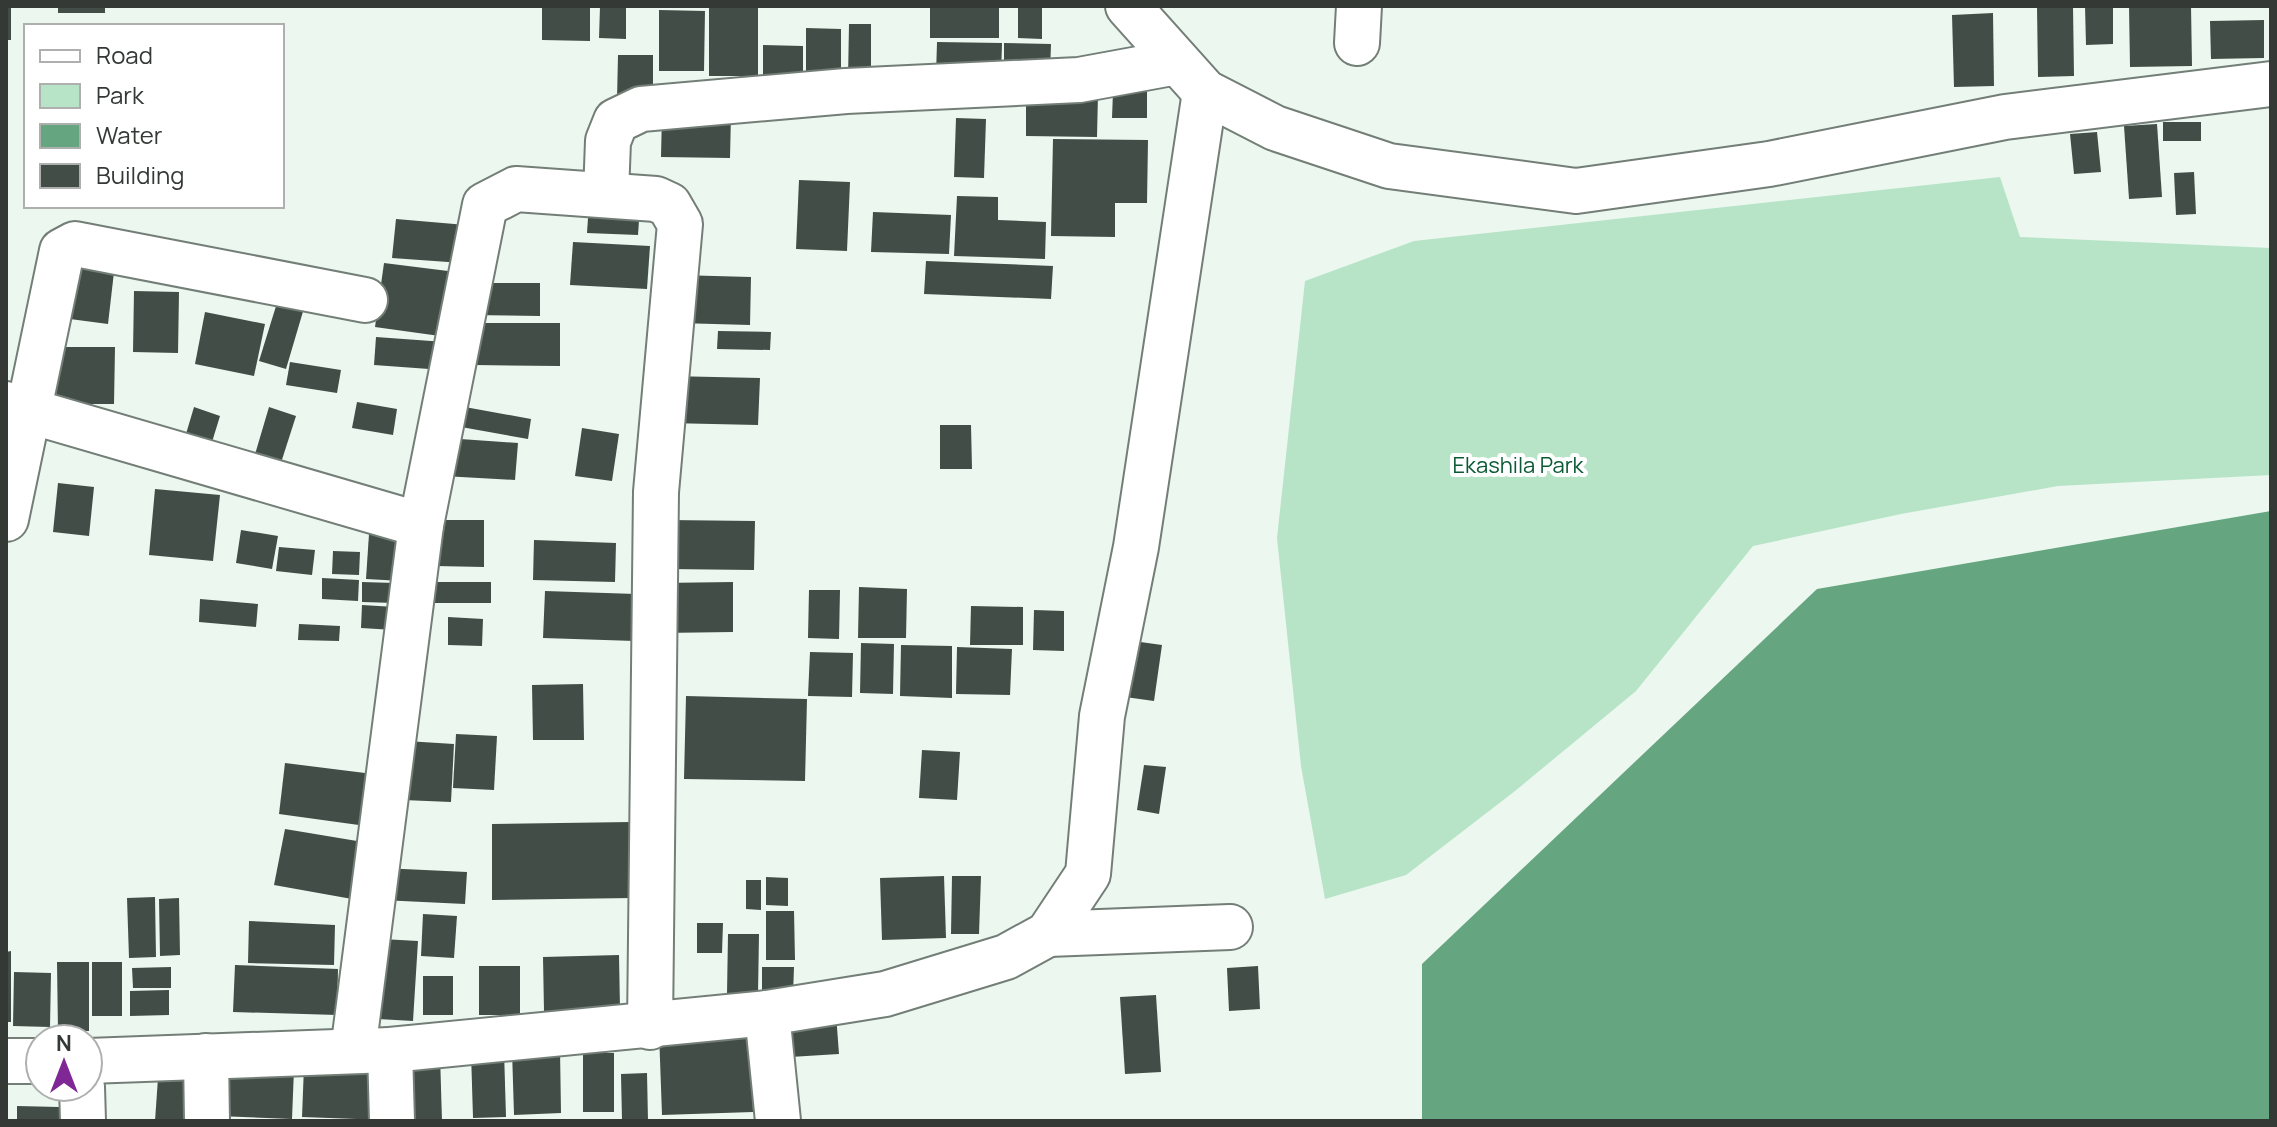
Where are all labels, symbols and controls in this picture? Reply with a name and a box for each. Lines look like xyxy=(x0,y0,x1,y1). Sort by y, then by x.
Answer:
legend xyxy=(24,24,284,208)
text: Road xyxy=(96,38,153,71)
text: Park xyxy=(96,78,145,111)
text: Water xyxy=(96,118,163,151)
text: Building xyxy=(96,158,184,191)
park label: Ekashila Park xyxy=(1452,450,1585,480)
north arrow xyxy=(24,1023,104,1103)
text: N xyxy=(56,1028,72,1058)

